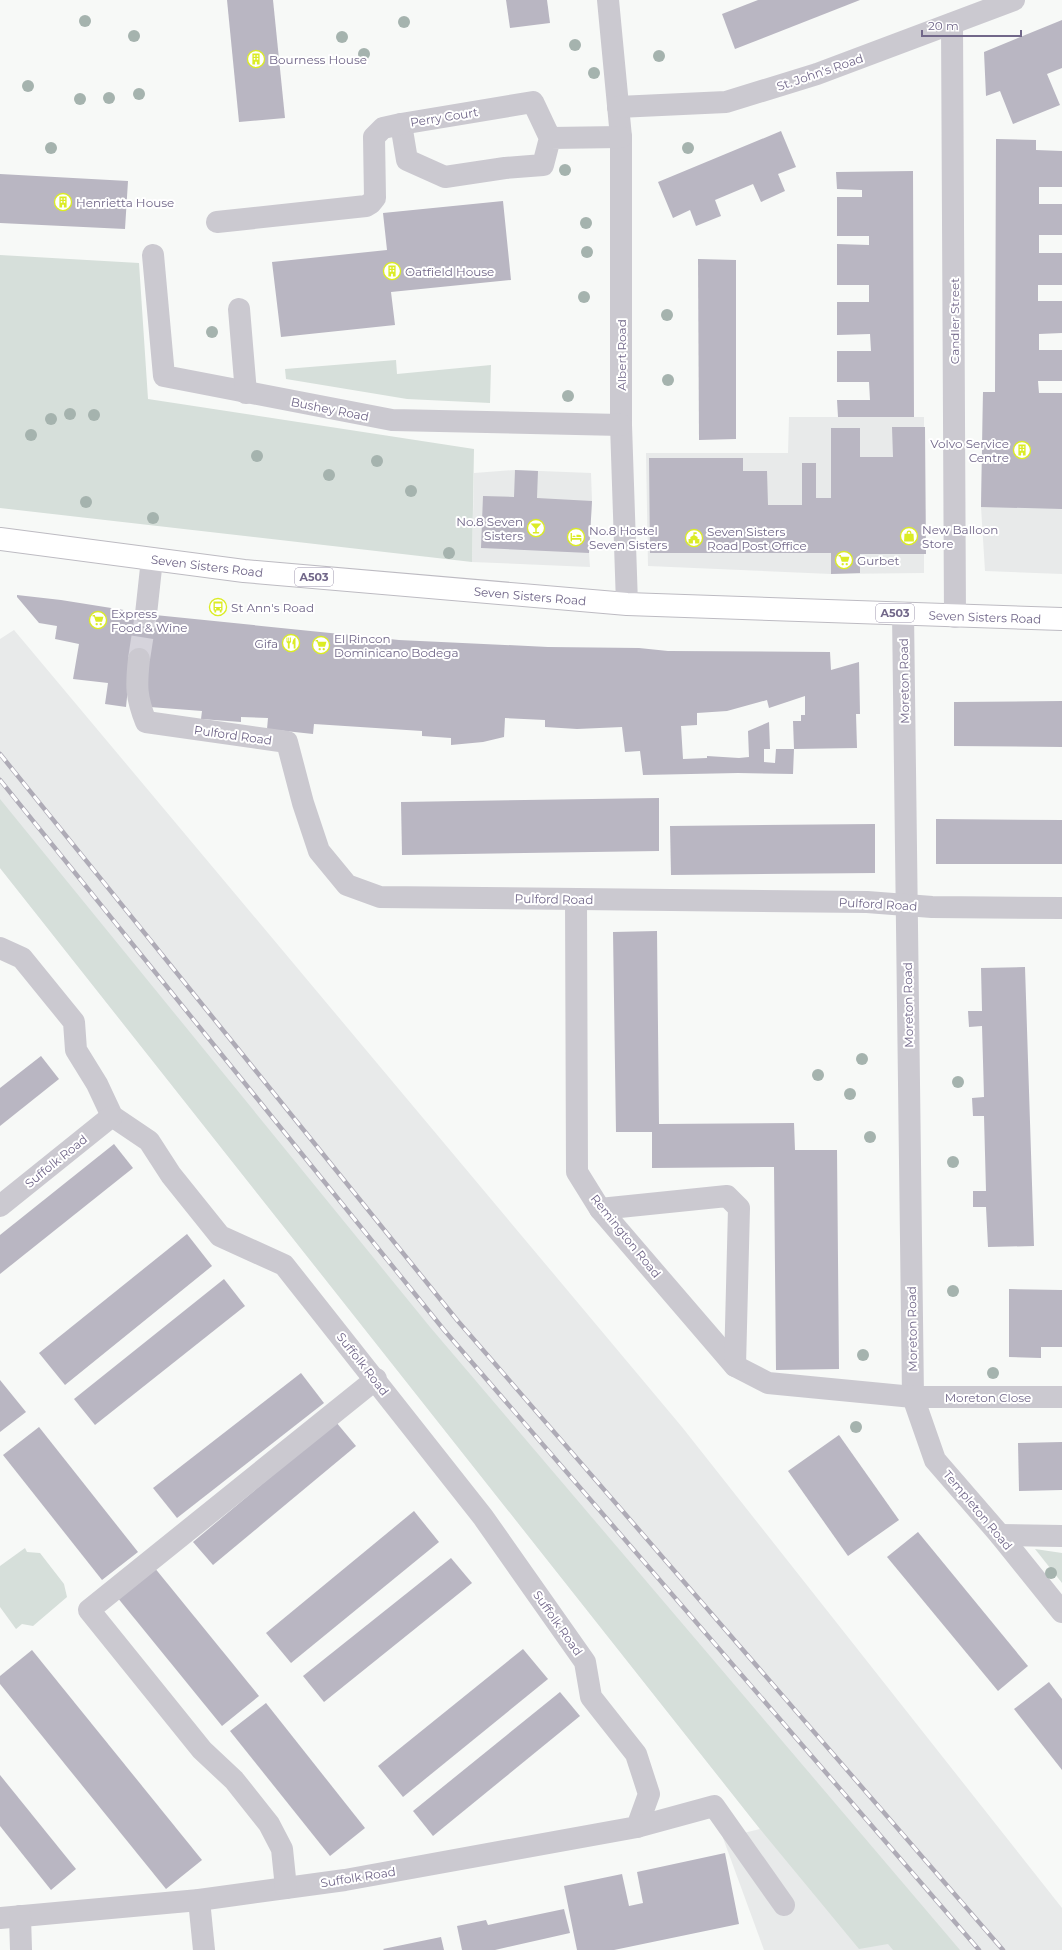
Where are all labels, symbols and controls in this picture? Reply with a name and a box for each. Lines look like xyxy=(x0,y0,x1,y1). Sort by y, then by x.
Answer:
scale bar xyxy=(922,12,1021,38)
text: 20 m xyxy=(928,18,959,33)
building icon: Bourness House xyxy=(246,49,266,69)
street label: St. John's Road xyxy=(775,50,865,94)
place label: Bourness House xyxy=(269,52,367,67)
street label: Perry Court xyxy=(409,104,479,130)
building icon: Henrietta House xyxy=(53,192,73,212)
place label: Henrietta House xyxy=(76,195,174,210)
building icon: Oatfield House xyxy=(382,261,402,281)
place label: Oatfield House xyxy=(405,264,494,279)
street label: Candler Street xyxy=(947,278,962,364)
street label: Albert Road xyxy=(614,319,629,391)
street label: Bushey Road xyxy=(290,394,370,424)
place label: Volvo Service Centre xyxy=(930,436,1009,465)
building icon: Volvo Service Centre xyxy=(1012,440,1032,460)
place label: No.8 Seven Sisters xyxy=(456,514,523,543)
bar icon: No.8 Seven Sisters xyxy=(526,518,546,538)
place label: New Balloon Store xyxy=(922,522,998,551)
place label: No.8 Hostel Seven Sisters xyxy=(589,523,667,552)
place label: Seven Sisters Road Post Office xyxy=(707,524,807,553)
shop icon: New Balloon Store xyxy=(899,526,919,546)
hotel icon: No.8 Hostel Seven Sisters xyxy=(566,527,586,547)
public building icon: Seven Sisters Road Post Office xyxy=(684,528,704,548)
supermarket icon: Gurbet xyxy=(834,550,854,570)
street label: Seven Sisters Road xyxy=(150,552,264,580)
place label: Gurbet xyxy=(857,553,899,568)
road number: A503 xyxy=(295,568,333,586)
street label: Seven Sisters Road xyxy=(473,584,587,608)
bus stop icon: St Ann's Road xyxy=(208,597,228,617)
place label: St Ann's Road xyxy=(231,600,314,615)
road number: A503 xyxy=(876,604,914,622)
place label: Express Food & Wine xyxy=(111,606,188,635)
street label: Seven Sisters Road xyxy=(928,608,1042,626)
supermarket icon: Express Food & Wine xyxy=(88,610,108,630)
place label: El Rincon Dominicano Bodega xyxy=(334,631,459,660)
restaurant icon: Gifa xyxy=(281,633,301,653)
supermarket icon: El Rincon Dominicano Bodega xyxy=(311,635,331,655)
place label: Gifa xyxy=(254,636,278,651)
street label: Moreton Road xyxy=(896,638,912,724)
street label: Pulford Road xyxy=(193,722,273,748)
street label: Pulford Road xyxy=(515,891,593,907)
street label: Pulford Road xyxy=(838,894,918,914)
street label: Moreton Road xyxy=(900,962,916,1048)
street label: Suffolk Road xyxy=(22,1131,90,1191)
street label: Remington Road xyxy=(588,1191,664,1281)
street label: Moreton Road xyxy=(904,1286,920,1372)
street label: Suffolk Road xyxy=(334,1329,392,1399)
street label: Moreton Close xyxy=(945,1390,1031,1405)
street label: Templeton Road xyxy=(940,1467,1016,1553)
street label: Suffolk Road xyxy=(530,1588,586,1658)
street label: Suffolk Road xyxy=(319,1864,397,1890)

